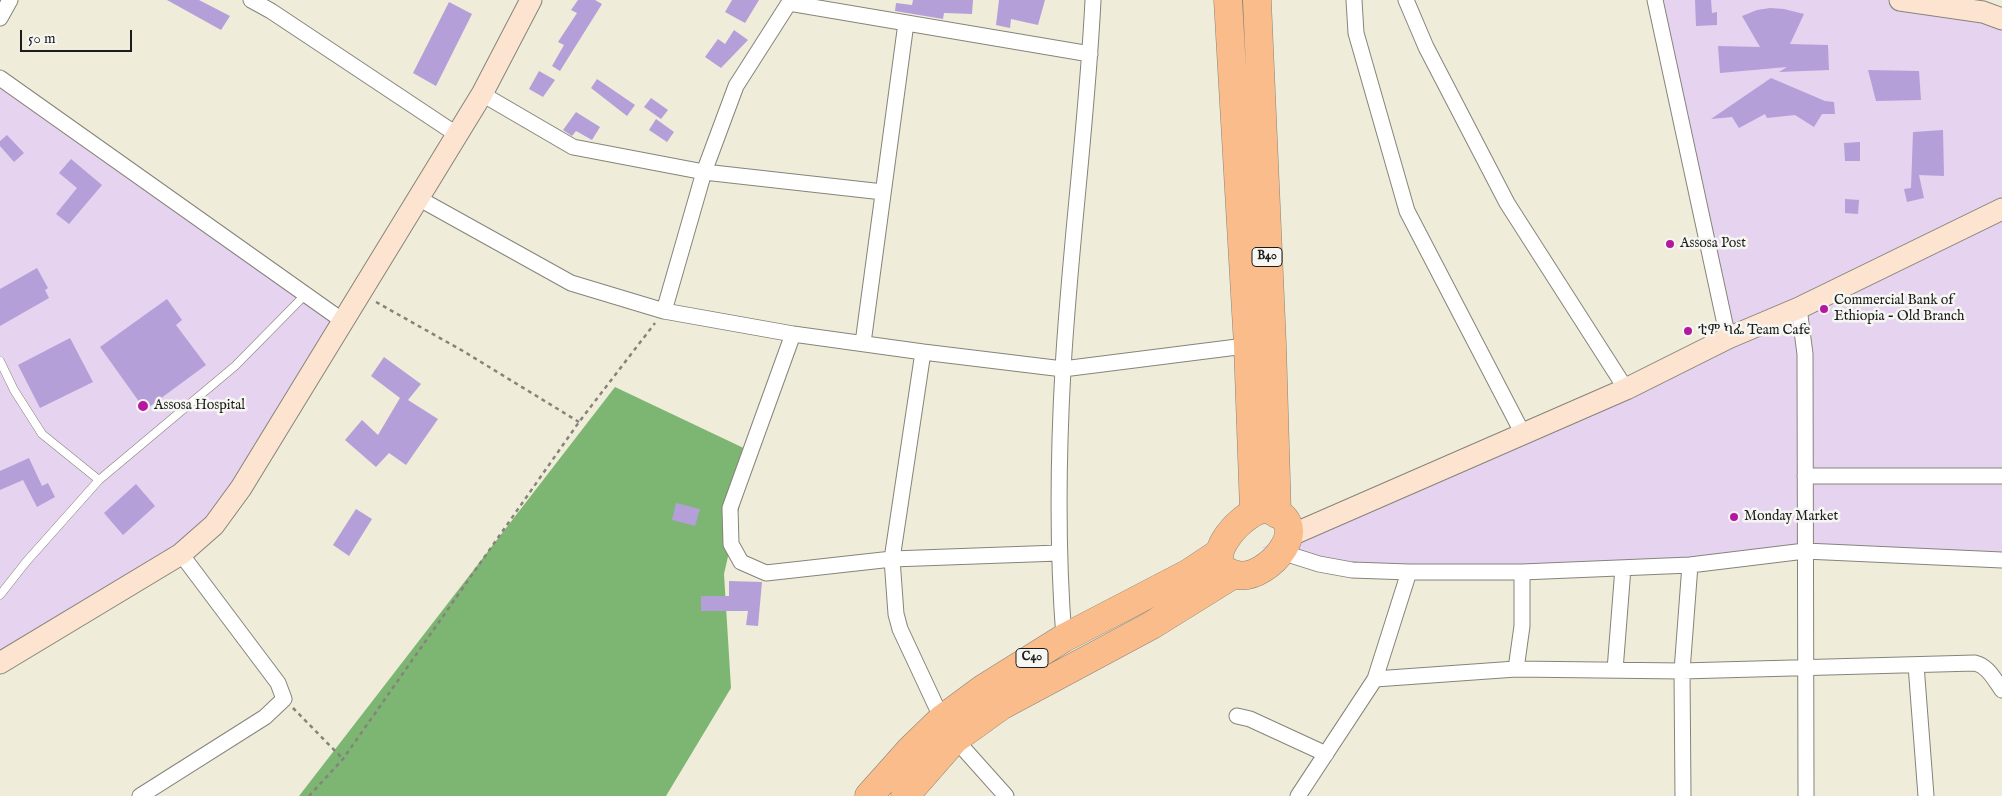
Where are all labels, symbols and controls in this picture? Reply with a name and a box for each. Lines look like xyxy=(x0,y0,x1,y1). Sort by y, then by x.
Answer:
scale bar xyxy=(22,20,135,52)
text: 50 m xyxy=(28,29,56,48)
place label: Assosa Post xyxy=(1680,236,1746,252)
marker: Assosa Post xyxy=(1664,238,1676,250)
road number: B40 xyxy=(1252,248,1282,266)
place label: Commercial Bank of Ethiopia - Old Branch xyxy=(1834,293,1964,326)
marker: Commercial Bank of Ethiopia - Old Branch xyxy=(1818,303,1830,315)
place label: ቲም ካፌ Team Cafe xyxy=(1698,323,1810,339)
marker: ቲም ካፌ Team Cafe xyxy=(1682,325,1694,337)
place label: Assosa Hospital xyxy=(154,398,245,414)
marker: Assosa Hospital xyxy=(136,399,150,413)
place label: Monday Market xyxy=(1744,509,1838,525)
marker: Monday Market xyxy=(1728,511,1740,523)
road number: C40 xyxy=(1016,648,1048,668)

